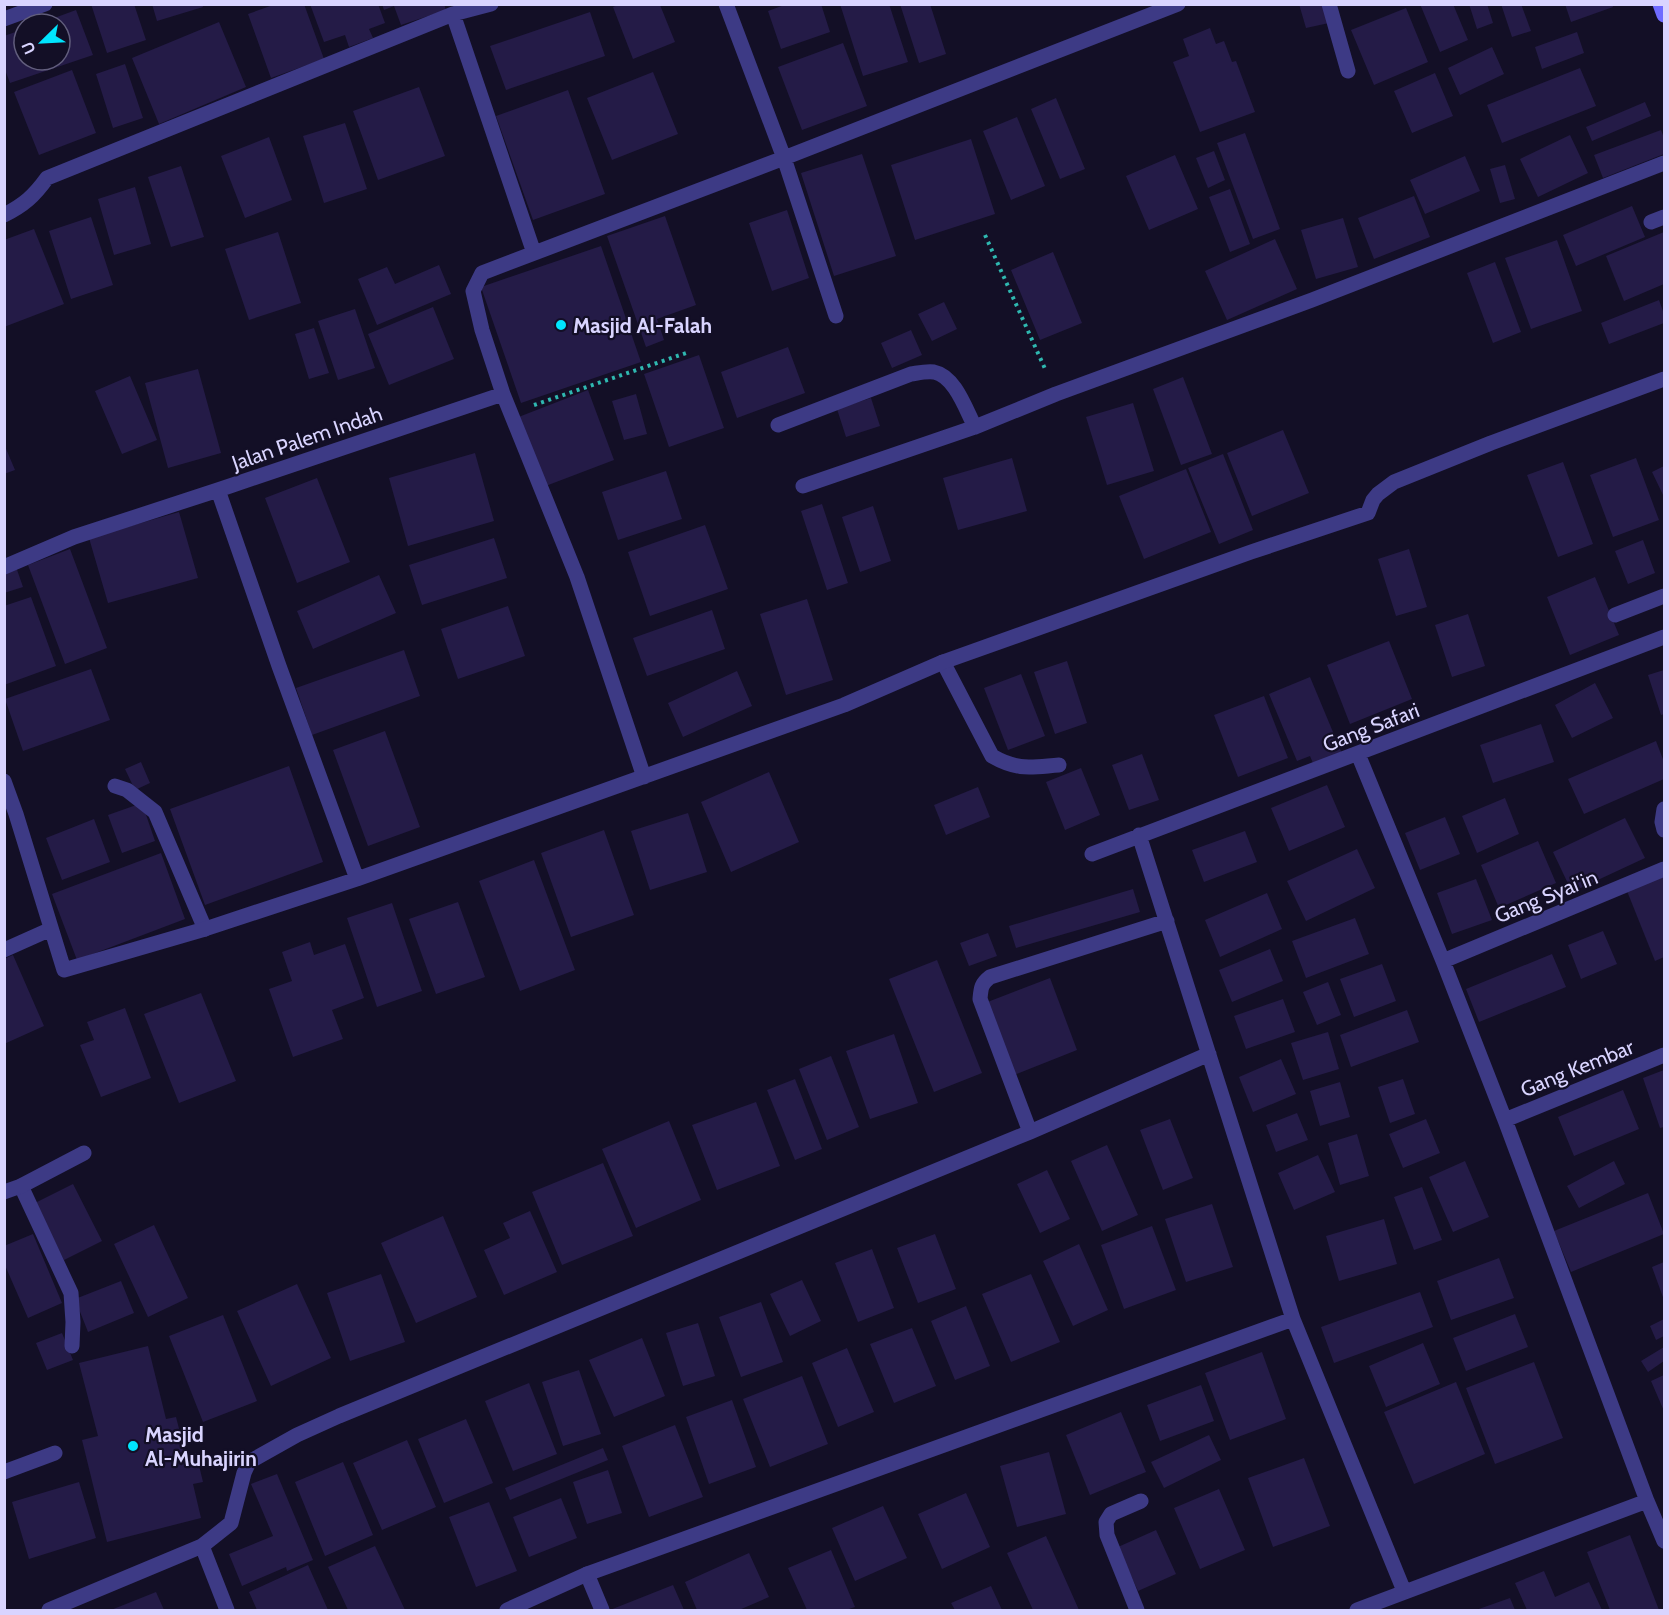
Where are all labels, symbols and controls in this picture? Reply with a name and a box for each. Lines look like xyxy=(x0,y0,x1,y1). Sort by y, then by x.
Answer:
north arrow xyxy=(12,12,72,72)
text: U xyxy=(18,39,40,57)
place label: Masjid Al-Falah xyxy=(573,313,712,338)
marker: Masjid Al-Falah xyxy=(554,318,568,332)
street label: Jalan Palem Indah xyxy=(228,401,385,476)
street label: Gang Safari xyxy=(1319,697,1423,757)
street label: Gang Syai'in xyxy=(1491,864,1601,928)
street label: Gang Kembar xyxy=(1517,1034,1638,1102)
place label: Masjid Al-Muhajirin xyxy=(145,1422,257,1471)
marker: Masjid Al-Muhajirin xyxy=(126,1439,140,1453)

